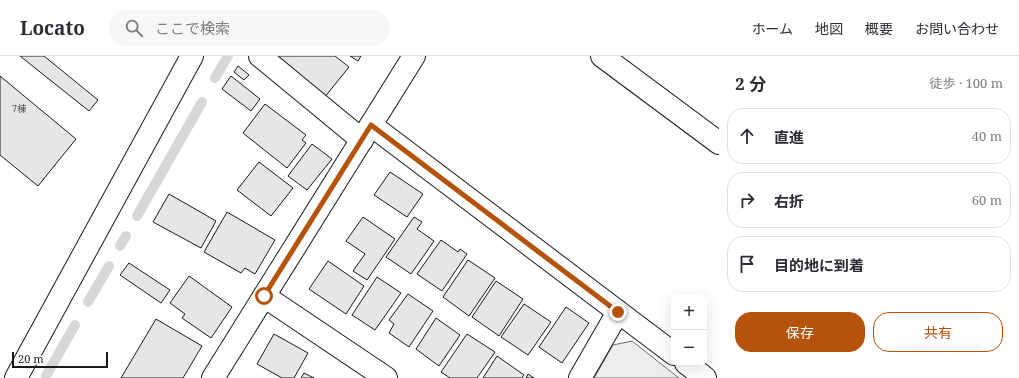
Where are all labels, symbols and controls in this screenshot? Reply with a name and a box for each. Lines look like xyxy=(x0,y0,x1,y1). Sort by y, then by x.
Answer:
search box xyxy=(109,10,389,46)
text: Locato xyxy=(20,15,85,41)
icon: search xyxy=(123,17,145,39)
text: ここで検索 xyxy=(155,18,230,38)
text: ホーム xyxy=(751,19,793,38)
text: 地図 xyxy=(815,19,843,38)
text: 概要 xyxy=(865,19,893,38)
text: お問い合わせ xyxy=(915,19,999,38)
text: 2 分 xyxy=(735,72,766,95)
text: 徒歩 · 100 m xyxy=(930,74,1003,92)
house number: 7棟 xyxy=(12,102,27,115)
icon: ahead xyxy=(736,125,758,147)
text: 直進 xyxy=(774,127,804,147)
text: 40 m xyxy=(972,127,1002,145)
icon: right xyxy=(736,189,758,211)
text: 右折 xyxy=(774,191,804,211)
text: 60 m xyxy=(972,191,1002,209)
icon: arrive xyxy=(736,253,758,275)
text: 目的地に到着 xyxy=(774,255,864,275)
route start xyxy=(255,287,273,305)
map controls xyxy=(671,294,707,366)
button: + xyxy=(671,294,707,330)
route end xyxy=(609,303,627,321)
button: 保存 xyxy=(735,312,865,352)
button: 共有 xyxy=(873,312,1003,352)
button: − xyxy=(671,330,707,366)
scale bar xyxy=(12,350,108,369)
text: 20 m xyxy=(18,351,44,366)

